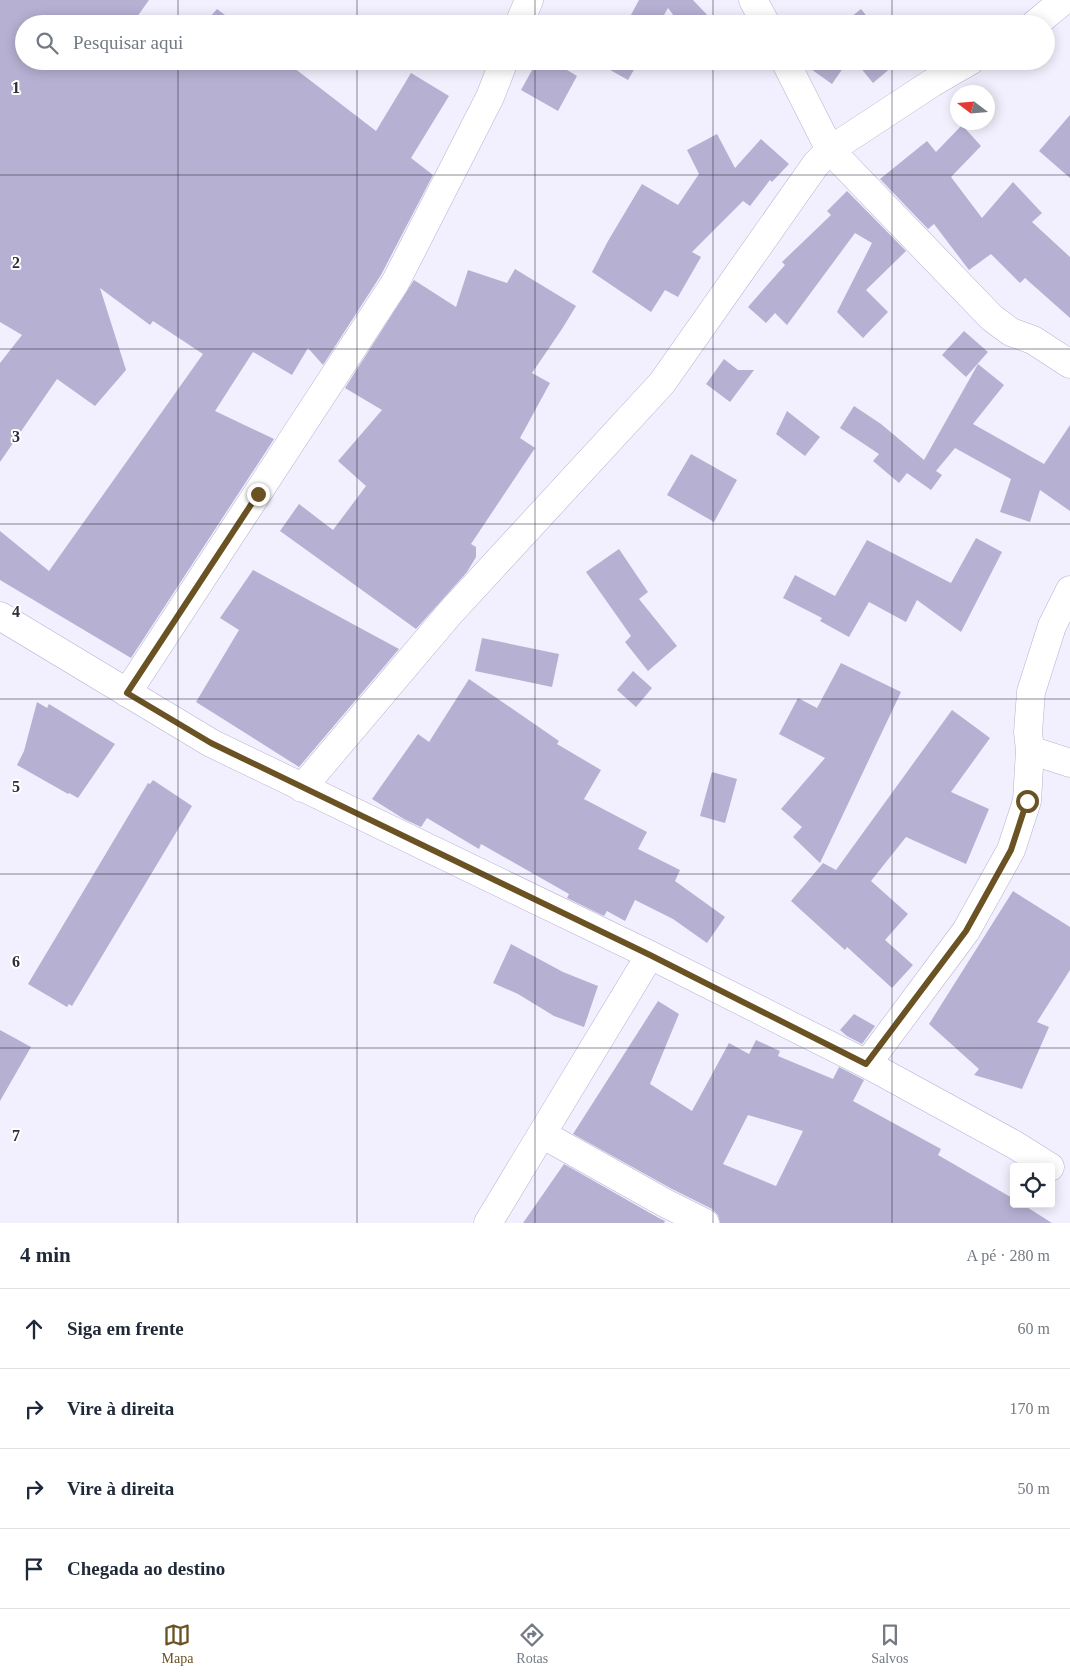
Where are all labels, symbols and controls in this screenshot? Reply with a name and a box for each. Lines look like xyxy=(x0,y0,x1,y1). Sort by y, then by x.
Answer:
search box xyxy=(15,15,1055,70)
icon: search xyxy=(33,29,61,57)
text: Pesquisar aqui xyxy=(73,32,183,53)
text: 1 xyxy=(12,79,20,96)
north arrow xyxy=(950,85,995,130)
text: 2 xyxy=(12,254,20,271)
text: 3 xyxy=(12,428,20,445)
route end xyxy=(247,483,270,506)
text: 4 xyxy=(12,603,20,620)
text: 5 xyxy=(12,778,20,795)
route start xyxy=(1016,790,1039,813)
text: 6 xyxy=(12,953,20,970)
text: 7 xyxy=(12,1127,20,1144)
map controls xyxy=(1010,1163,1055,1208)
button: locate xyxy=(1010,1163,1055,1208)
text: 4 min xyxy=(20,1243,71,1267)
text: A pé · 280 m xyxy=(966,1247,1050,1264)
icon: ahead xyxy=(20,1315,48,1343)
text: Siga em frente xyxy=(67,1318,184,1339)
text: 60 m xyxy=(1018,1320,1050,1337)
icon: right xyxy=(20,1395,48,1423)
text: Vire à direita xyxy=(67,1398,174,1419)
text: 170 m xyxy=(1010,1400,1050,1417)
icon: right xyxy=(20,1475,48,1503)
text: Vire à direita xyxy=(67,1478,174,1499)
text: 50 m xyxy=(1018,1480,1050,1497)
icon: arrive xyxy=(20,1555,48,1583)
text: Chegada ao destino xyxy=(67,1558,225,1579)
tab: Mapa xyxy=(161,1621,193,1667)
tab: Rotas xyxy=(516,1621,548,1667)
tab: Salvos xyxy=(871,1621,909,1667)

